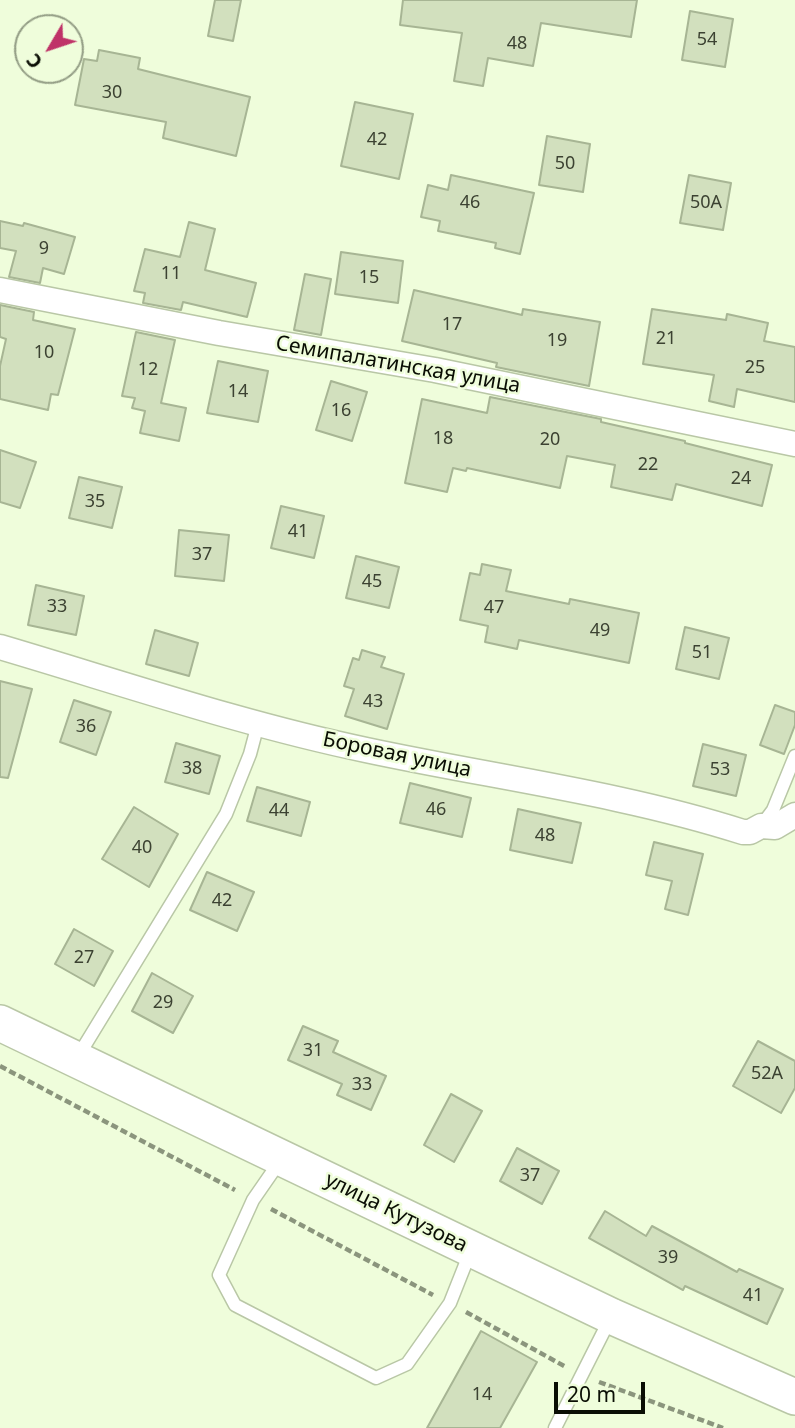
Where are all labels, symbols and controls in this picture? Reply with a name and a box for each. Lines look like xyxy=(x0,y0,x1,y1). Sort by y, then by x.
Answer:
north arrow xyxy=(14,14,84,84)
house number: 54 xyxy=(697,29,717,51)
house number: 48 xyxy=(507,33,527,55)
text: С xyxy=(20,48,48,74)
house number: 30 xyxy=(102,82,122,104)
house number: 42 xyxy=(367,129,387,151)
house number: 50 xyxy=(555,153,575,175)
house number: 46 xyxy=(460,192,480,214)
house number: 50А xyxy=(690,192,722,214)
house number: 9 xyxy=(39,238,49,260)
house number: 11 xyxy=(161,263,181,285)
house number: 15 xyxy=(359,267,379,289)
house number: 17 xyxy=(442,314,462,336)
house number: 21 xyxy=(656,328,676,350)
house number: 19 xyxy=(547,330,567,352)
street label: Семипалатинская улица xyxy=(274,331,522,399)
house number: 10 xyxy=(34,342,54,364)
house number: 25 xyxy=(745,357,765,379)
house number: 12 xyxy=(138,359,158,381)
house number: 14 xyxy=(228,381,248,403)
house number: 16 xyxy=(331,400,351,422)
house number: 18 xyxy=(433,428,453,450)
house number: 20 xyxy=(540,429,560,451)
house number: 22 xyxy=(638,454,658,476)
house number: 24 xyxy=(731,468,751,490)
house number: 35 xyxy=(85,491,105,513)
house number: 41 xyxy=(288,521,308,543)
house number: 37 xyxy=(192,544,212,566)
house number: 45 xyxy=(362,571,382,593)
house number: 33 xyxy=(47,596,67,618)
house number: 47 xyxy=(484,597,504,619)
house number: 49 xyxy=(590,620,610,642)
house number: 51 xyxy=(692,642,712,664)
house number: 43 xyxy=(363,691,383,713)
house number: 36 xyxy=(76,716,96,738)
street label: Боровая улица xyxy=(320,727,474,783)
house number: 38 xyxy=(182,758,202,780)
house number: 53 xyxy=(710,759,730,781)
house number: 46 xyxy=(426,799,446,821)
house number: 44 xyxy=(269,800,289,822)
house number: 48 xyxy=(535,825,555,847)
house number: 40 xyxy=(132,837,152,859)
house number: 42 xyxy=(212,890,232,912)
house number: 27 xyxy=(74,947,94,969)
house number: 29 xyxy=(153,992,173,1014)
house number: 31 xyxy=(303,1040,323,1062)
house number: 52А xyxy=(751,1063,783,1085)
house number: 33 xyxy=(352,1074,372,1096)
house number: 37 xyxy=(520,1165,540,1187)
street label: улица Кутузова xyxy=(321,1168,471,1258)
house number: 39 xyxy=(658,1247,678,1269)
house number: 41 xyxy=(743,1285,763,1307)
scale bar xyxy=(557,1368,648,1412)
text: 20 m xyxy=(567,1380,616,1408)
house number: 14 xyxy=(472,1384,492,1406)

